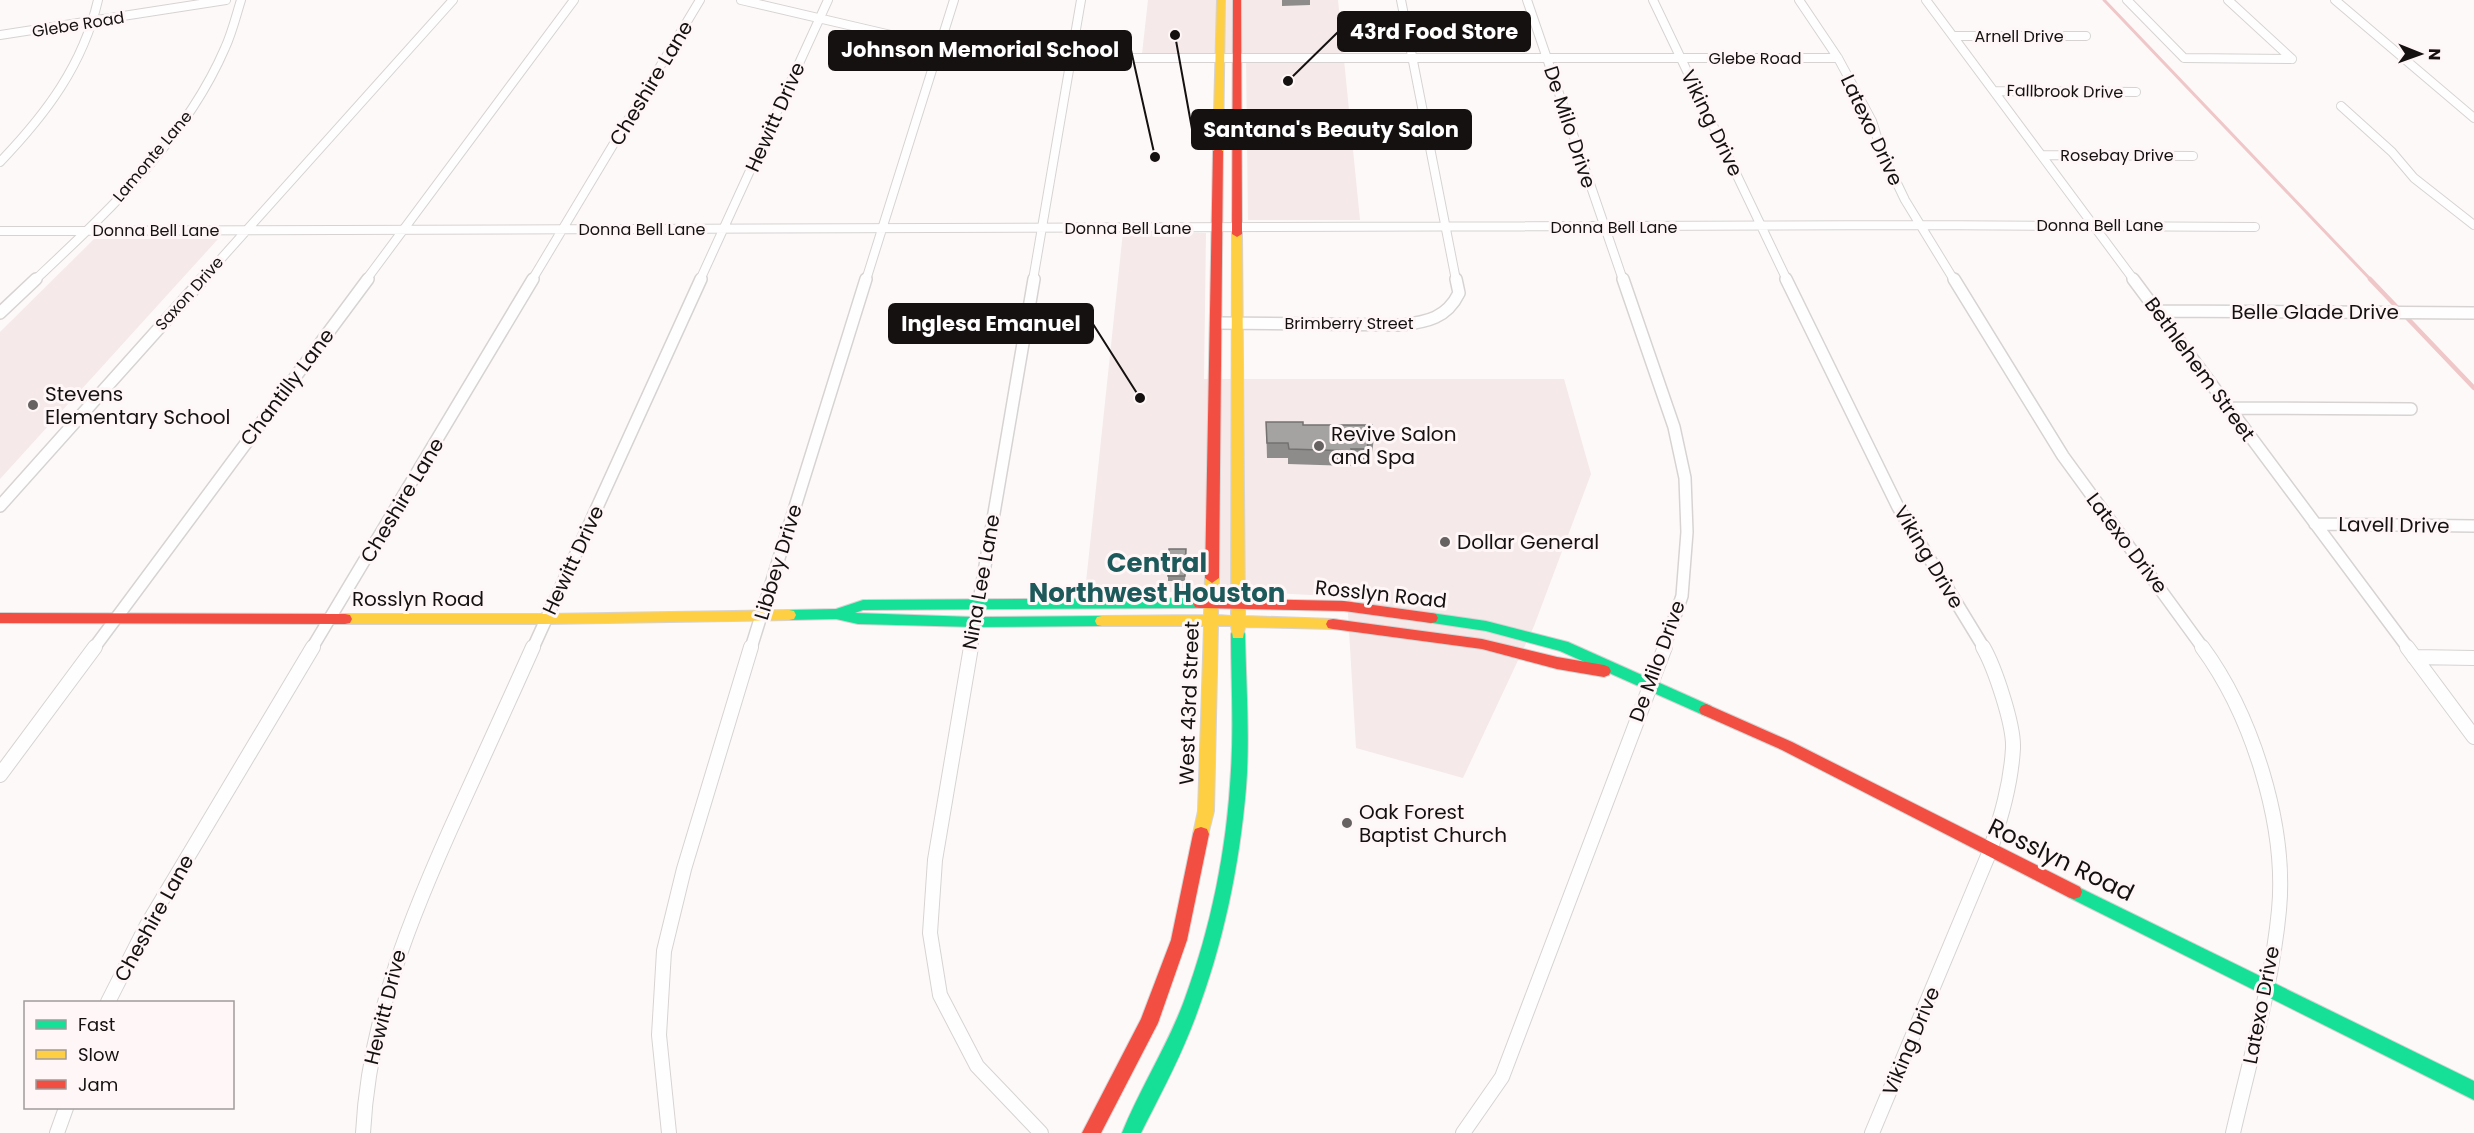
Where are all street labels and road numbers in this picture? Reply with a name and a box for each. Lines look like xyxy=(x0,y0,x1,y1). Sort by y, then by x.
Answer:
street label: Glebe Road xyxy=(30,6,126,43)
street label: Cheshire Lane xyxy=(603,15,699,151)
street label: Arnell Drive xyxy=(1974,25,2064,48)
street label: Glebe Road xyxy=(1709,47,1801,70)
street label: Hewitt Drive xyxy=(738,58,812,176)
street label: De Milo Drive xyxy=(1537,62,1603,192)
street label: Viking Drive xyxy=(1674,65,1750,181)
street label: Latexo Drive xyxy=(1834,70,1910,190)
street label: Fallbrook Drive xyxy=(2006,79,2124,104)
street label: Lamonte Lane xyxy=(107,106,197,207)
street label: Rosebay Drive xyxy=(2060,144,2174,167)
street label: Donna Bell Lane xyxy=(2037,214,2164,237)
street label: Donna Bell Lane xyxy=(1551,216,1678,239)
street label: Donna Bell Lane xyxy=(1065,217,1192,240)
street label: Donna Bell Lane xyxy=(579,218,706,241)
street label: Donna Bell Lane xyxy=(93,219,220,242)
street label: Saxon Drive xyxy=(150,251,229,335)
street label: Bethlehem Street xyxy=(2138,291,2262,447)
street label: Belle Glade Drive xyxy=(2231,298,2399,326)
street label: Brimberry Street xyxy=(1285,312,1414,335)
street label: Chantilly Lane xyxy=(234,322,340,452)
street label: Cheshire Lane xyxy=(354,432,450,568)
street label: Latexo Drive xyxy=(2080,487,2174,599)
street label: Viking Drive xyxy=(1887,500,1971,614)
street label: Hewitt Drive xyxy=(535,501,611,619)
street label: Libbey Drive xyxy=(747,501,809,623)
street label: Lavell Drive xyxy=(2338,510,2450,540)
street label: Nina Lee Lane xyxy=(955,512,1007,652)
street label: Rosslyn Road xyxy=(1314,573,1448,615)
street label: Rosslyn Road xyxy=(352,585,484,613)
street label: De Milo Drive xyxy=(1622,596,1692,726)
street label: West 43rd Street xyxy=(1172,620,1206,786)
street label: Rosslyn Road xyxy=(1983,810,2140,909)
street label: Cheshire Lane xyxy=(107,849,201,987)
street label: Latexo Drive xyxy=(2236,944,2286,1066)
street label: Hewitt Drive xyxy=(357,947,413,1067)
street label: Viking Drive xyxy=(1876,982,1946,1100)

